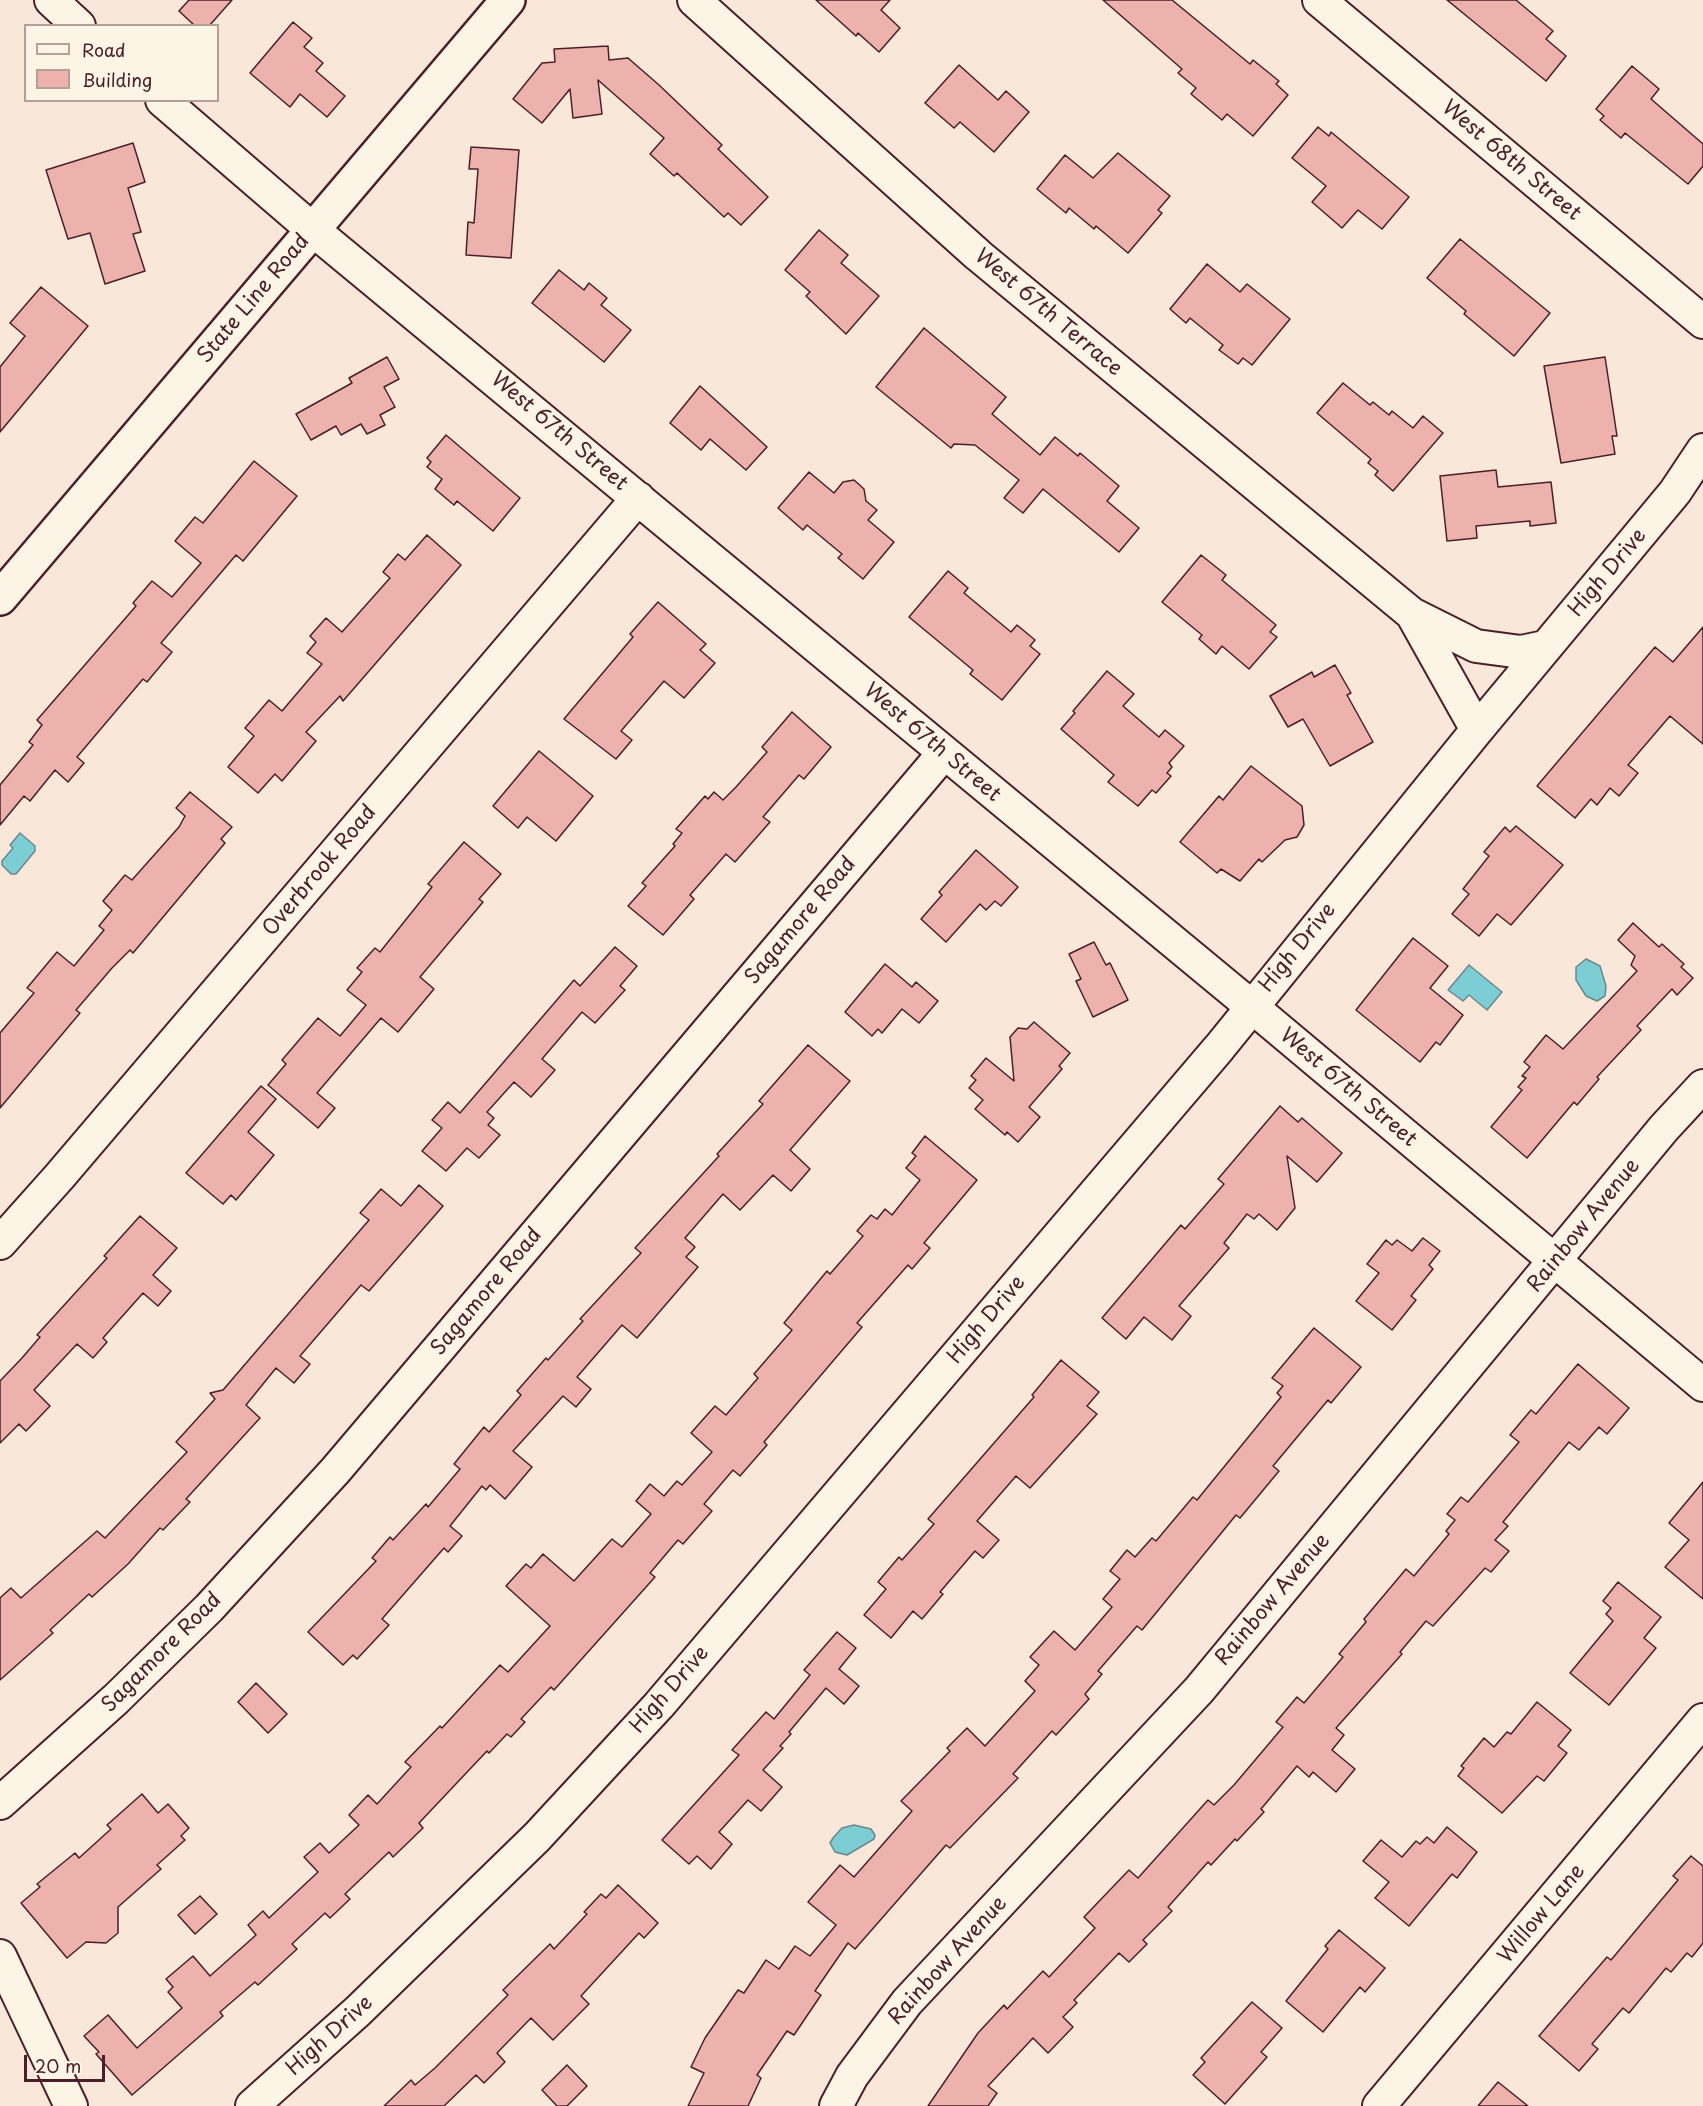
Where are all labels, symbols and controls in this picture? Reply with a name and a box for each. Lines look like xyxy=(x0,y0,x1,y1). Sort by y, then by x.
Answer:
legend xyxy=(24,24,219,102)
text: Road xyxy=(82,36,126,63)
text: Building xyxy=(82,66,152,93)
street label: West 68th Street xyxy=(1436,95,1586,227)
street label: State Line Road xyxy=(193,229,315,369)
street label: West 67th Terrace xyxy=(969,244,1127,382)
street label: West 67th Street xyxy=(485,367,633,497)
street label: High Drive xyxy=(1564,524,1652,622)
street label: West 67th Street xyxy=(858,678,1006,808)
street label: Overbrook Road xyxy=(258,800,382,942)
street label: Sagamore Road xyxy=(740,852,862,990)
street label: High Drive xyxy=(1254,898,1342,998)
street label: West 67th Street xyxy=(1274,1023,1422,1153)
street label: Rainbow Avenue xyxy=(1522,1154,1646,1298)
street label: Sagamore Road xyxy=(426,1223,548,1361)
street label: High Drive xyxy=(943,1271,1031,1369)
street label: Rainbow Avenue xyxy=(1210,1529,1336,1671)
street label: Sagamore Road xyxy=(97,1588,227,1718)
street label: High Drive xyxy=(625,1641,715,1739)
street label: Willow Lane xyxy=(1493,1859,1591,1969)
street label: Rainbow Avenue xyxy=(884,1891,1012,2031)
street label: High Drive xyxy=(282,1991,378,2081)
scale bar xyxy=(27,2043,108,2081)
text: 20 m xyxy=(35,2052,81,2079)

